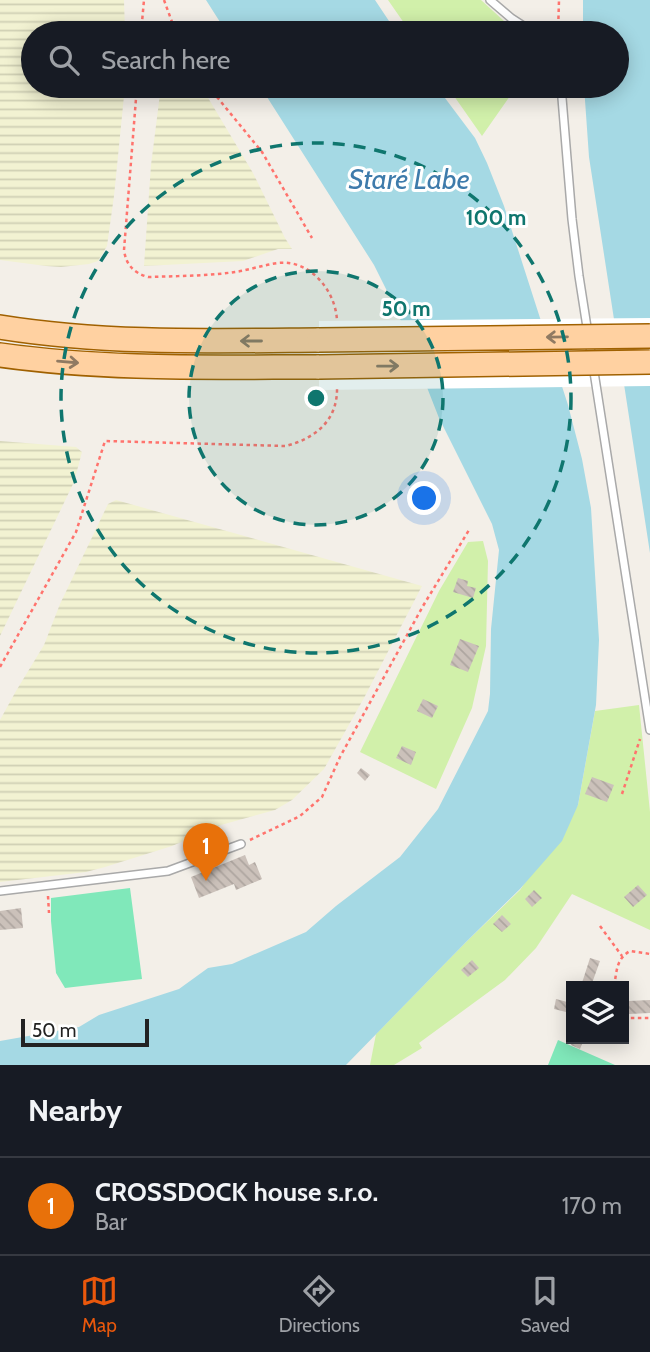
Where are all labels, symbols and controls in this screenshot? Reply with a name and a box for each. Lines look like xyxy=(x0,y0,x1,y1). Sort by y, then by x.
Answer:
search box xyxy=(21,21,629,98)
icon: search xyxy=(45,41,83,79)
text: Search here xyxy=(101,44,230,76)
water label: Staré Labe xyxy=(349,162,470,196)
text: 100 m xyxy=(466,205,526,230)
text: 50 m xyxy=(381,296,431,321)
one-way arrow xyxy=(546,331,569,344)
one-way arrow xyxy=(240,334,263,348)
one-way arrow xyxy=(56,356,79,369)
one-way arrow xyxy=(376,359,399,373)
centre of rings xyxy=(304,386,328,410)
your location xyxy=(407,481,441,515)
pin: 1 xyxy=(183,823,229,881)
map controls xyxy=(566,981,629,1044)
button: layers xyxy=(566,981,629,1044)
scale bar xyxy=(21,1016,149,1048)
text: 50 m xyxy=(32,1019,76,1042)
text: Nearby xyxy=(28,1092,122,1129)
text: CROSSDOCK house s.r.o. xyxy=(95,1176,378,1208)
text: 1 xyxy=(47,1192,55,1220)
text: 170 m xyxy=(562,1192,622,1220)
text: Bar xyxy=(95,1208,127,1236)
tab: Map xyxy=(80,1272,118,1337)
tab: Directions xyxy=(279,1272,360,1337)
tab: Saved xyxy=(520,1272,570,1337)

